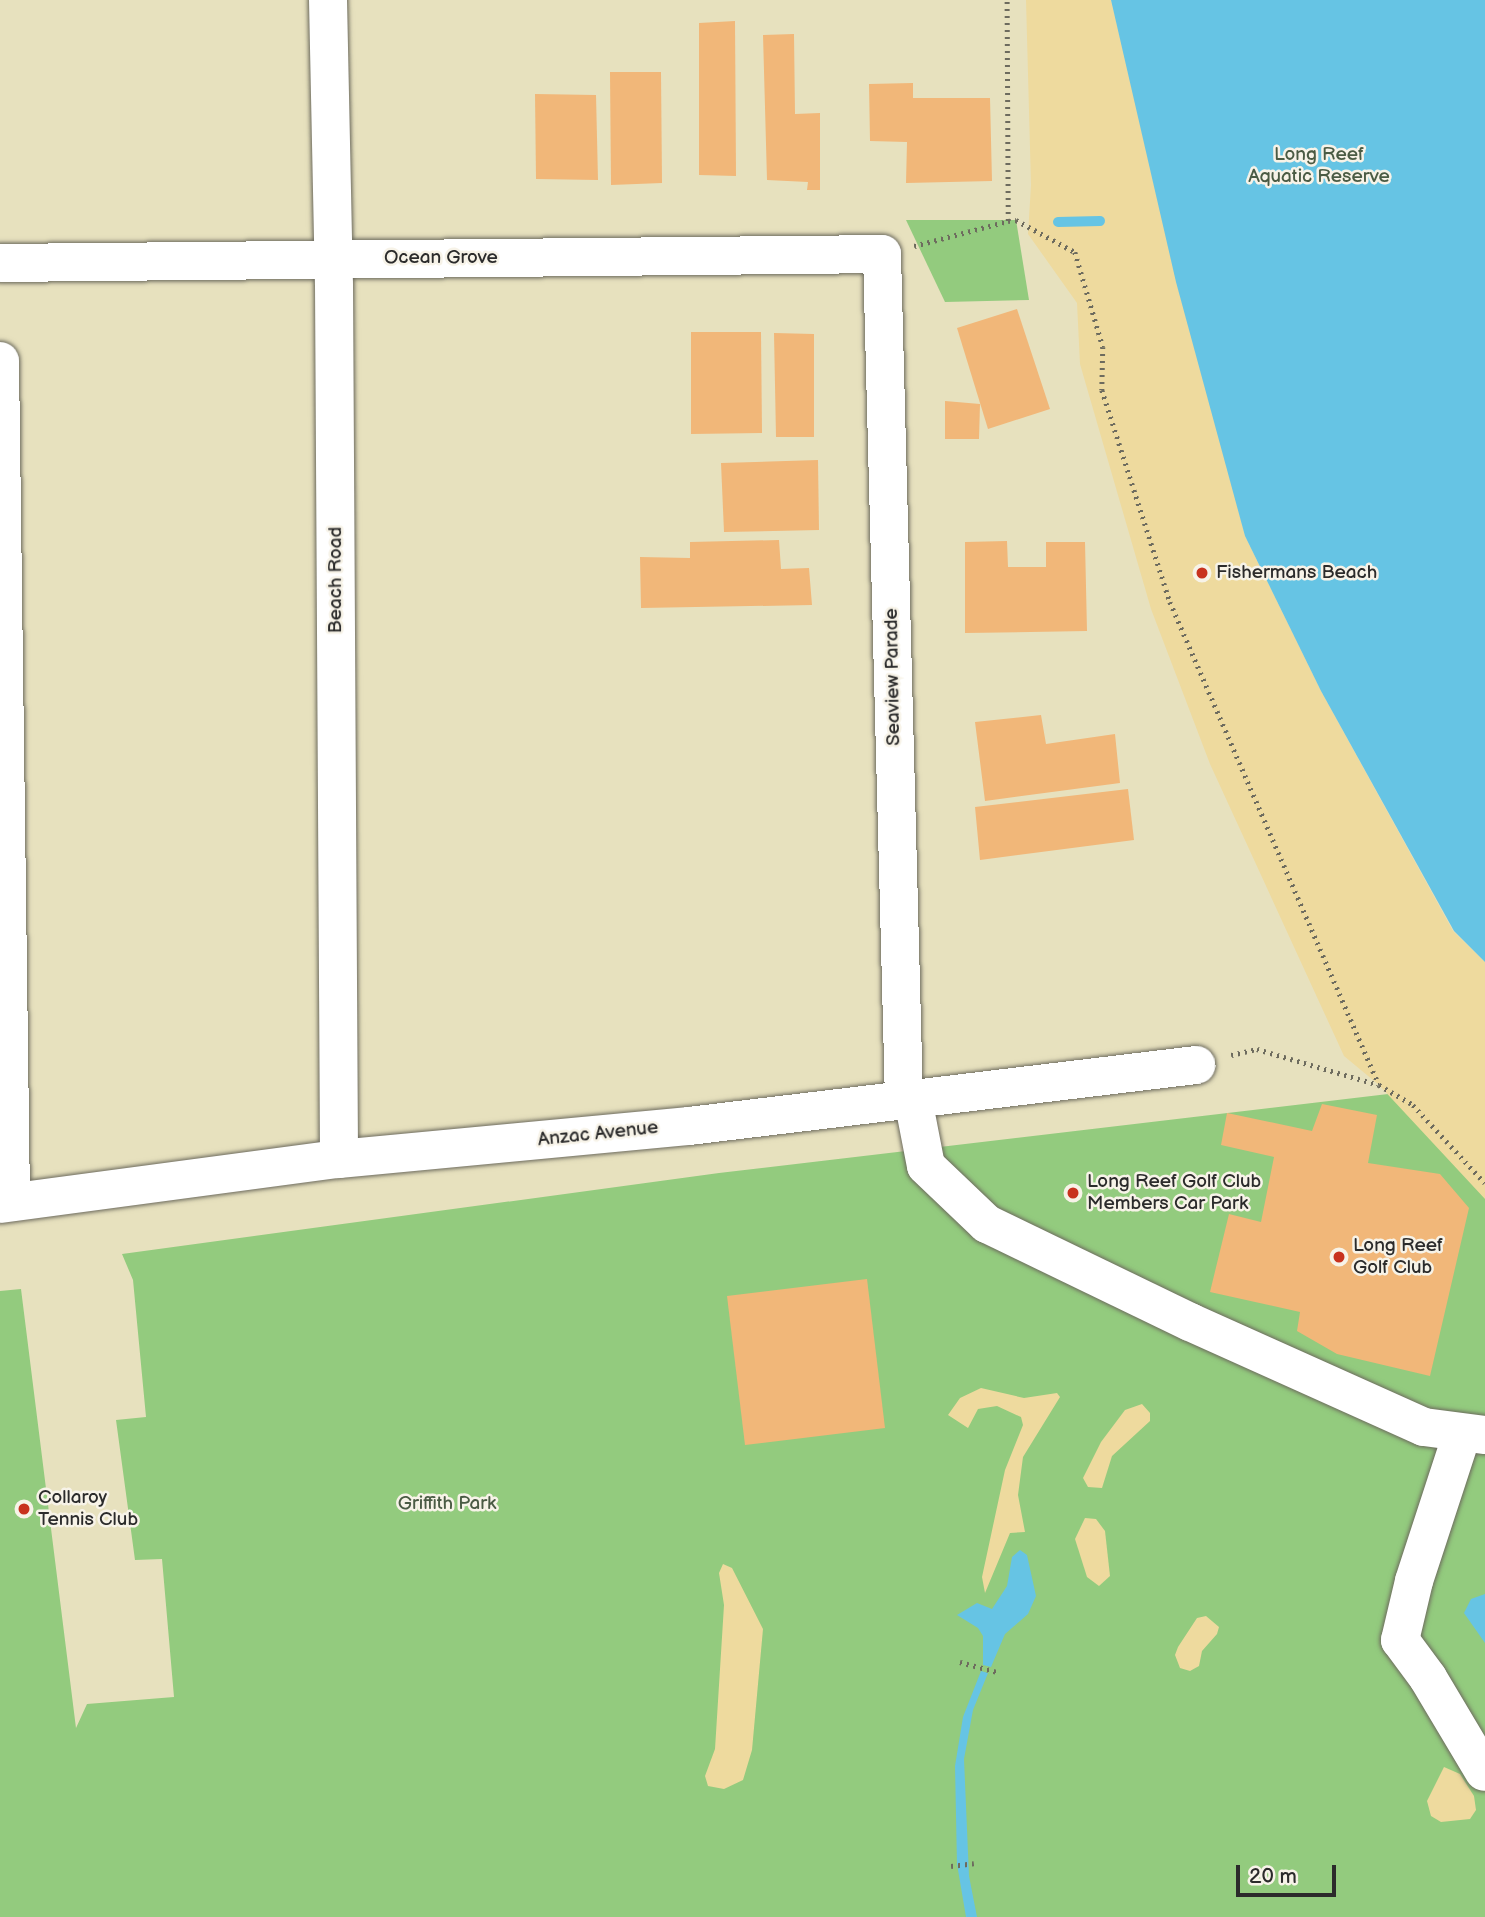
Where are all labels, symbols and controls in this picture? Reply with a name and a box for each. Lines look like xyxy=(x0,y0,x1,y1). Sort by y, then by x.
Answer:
park label: Long Reef Aquatic Reserve xyxy=(1248,144,1390,188)
street label: Ocean Grove xyxy=(384,247,498,269)
street label: Beach Road xyxy=(325,527,347,633)
place label: Fishermans Beach xyxy=(1216,562,1377,584)
marker: Fishermans Beach xyxy=(1194,565,1210,581)
street label: Seaview Parade xyxy=(880,608,906,746)
street label: Anzac Avenue xyxy=(537,1116,659,1152)
place label: Long Reef Golf Club Members Car Park xyxy=(1087,1171,1261,1215)
marker: Long Reef Golf Club Members Car Park xyxy=(1065,1185,1081,1201)
place label: Long Reef Golf Club xyxy=(1353,1235,1443,1279)
marker: Long Reef Golf Club xyxy=(1331,1249,1347,1265)
place label: Collaroy Tennis Club xyxy=(38,1487,138,1531)
park label: Griffith Park xyxy=(398,1493,496,1515)
marker: Collaroy Tennis Club xyxy=(16,1501,32,1517)
scale bar xyxy=(1240,1850,1340,1894)
text: 20 m xyxy=(1249,1864,1297,1889)

